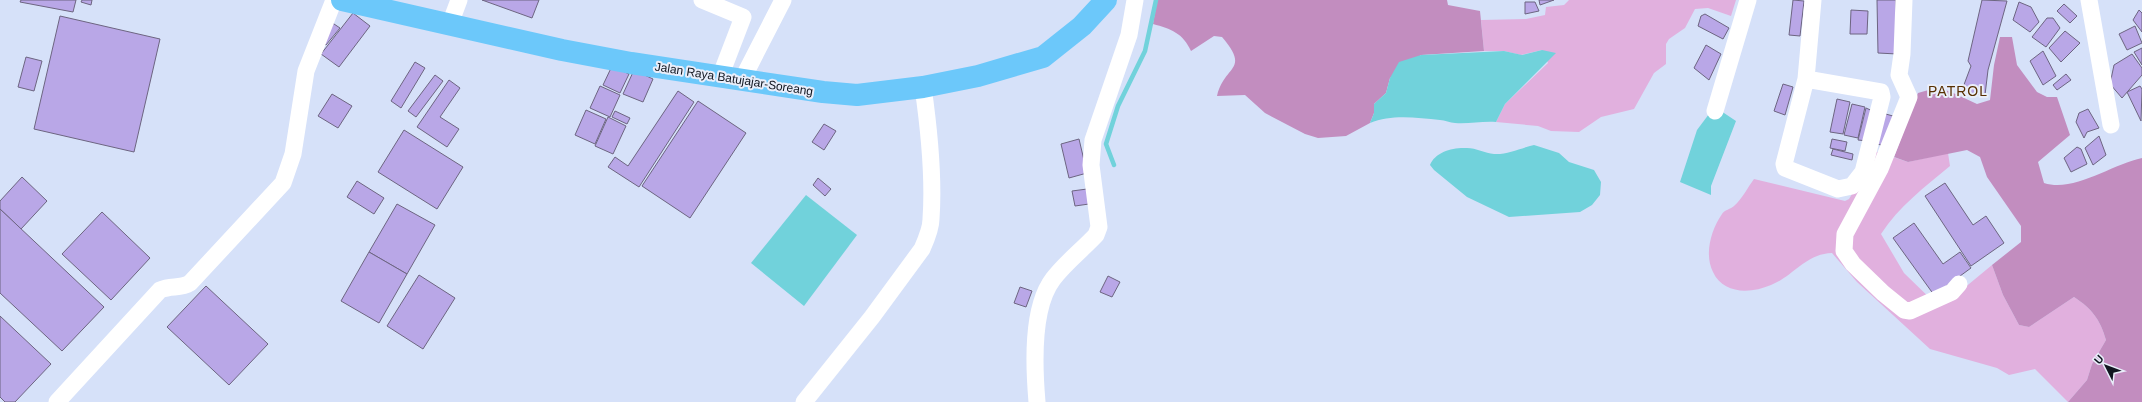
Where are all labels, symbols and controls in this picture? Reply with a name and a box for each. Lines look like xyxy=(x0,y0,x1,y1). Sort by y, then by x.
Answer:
street label: Jalan Raya Batujajar-Soreang xyxy=(654,60,814,98)
district label: PATROL xyxy=(1928,83,1988,99)
north arrow xyxy=(2086,346,2126,386)
text: U xyxy=(2091,352,2106,366)

